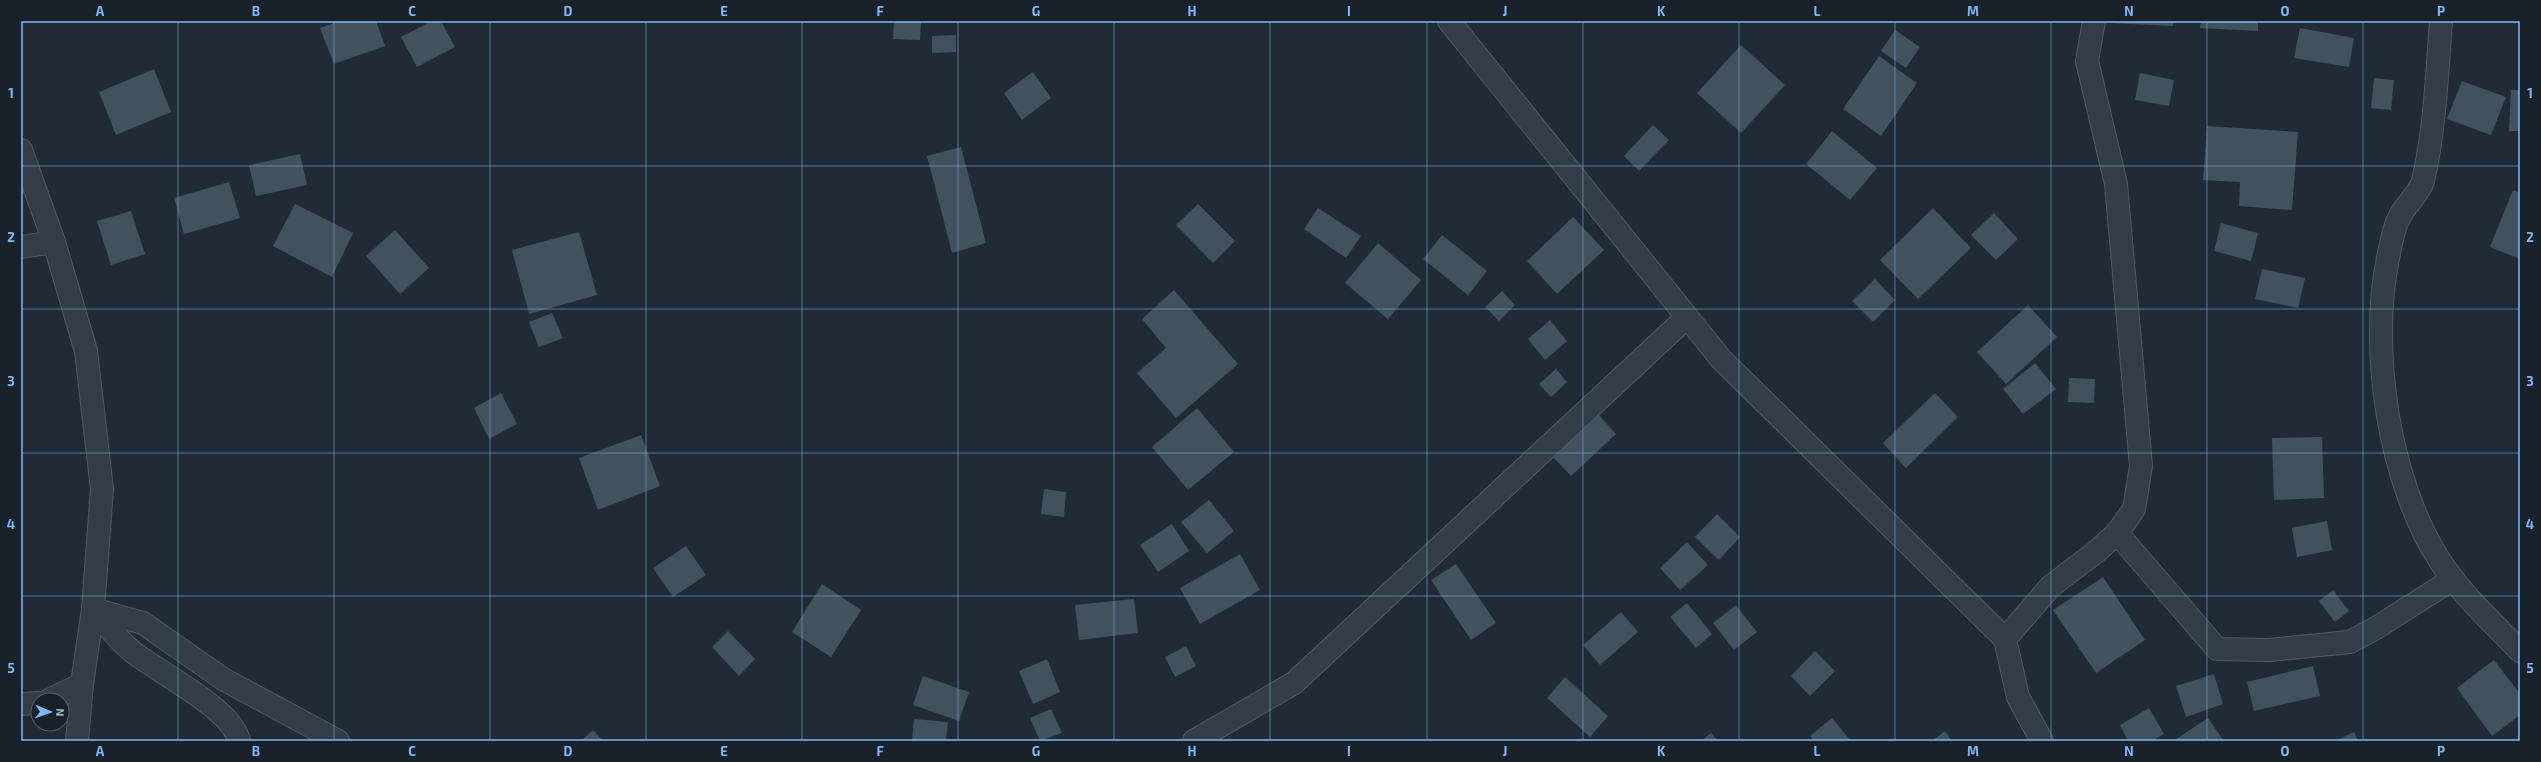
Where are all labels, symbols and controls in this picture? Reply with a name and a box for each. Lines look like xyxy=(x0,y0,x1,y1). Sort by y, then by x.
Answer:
text: A xyxy=(96,3,105,19)
text: B xyxy=(252,3,260,19)
text: C xyxy=(408,3,416,19)
text: D xyxy=(564,3,573,19)
text: E xyxy=(720,3,728,19)
text: F xyxy=(876,3,884,19)
text: G xyxy=(1032,3,1040,19)
text: H xyxy=(1188,3,1197,19)
text: I xyxy=(1347,3,1351,19)
text: J xyxy=(1503,3,1507,19)
text: K xyxy=(1657,3,1666,19)
text: L xyxy=(1814,3,1821,19)
text: M xyxy=(1967,3,1979,19)
text: N xyxy=(2124,3,2134,19)
text: O xyxy=(2281,3,2290,19)
text: P xyxy=(2437,3,2445,19)
text: 1 xyxy=(8,85,14,101)
text: 1 xyxy=(2527,85,2533,101)
text: 2 xyxy=(7,229,15,245)
text: 2 xyxy=(2526,229,2534,245)
text: 3 xyxy=(7,373,15,389)
text: 3 xyxy=(2526,373,2534,389)
text: 4 xyxy=(7,516,15,532)
text: 4 xyxy=(2526,516,2534,532)
text: 5 xyxy=(7,660,15,676)
text: 5 xyxy=(2526,660,2534,676)
north arrow xyxy=(30,692,70,732)
text: N xyxy=(54,708,67,717)
text: A xyxy=(96,743,105,759)
text: B xyxy=(252,743,260,759)
text: C xyxy=(408,743,416,759)
text: D xyxy=(564,743,573,759)
text: E xyxy=(720,743,728,759)
text: F xyxy=(876,743,884,759)
text: G xyxy=(1032,743,1040,759)
text: H xyxy=(1188,743,1197,759)
text: I xyxy=(1347,743,1351,759)
text: J xyxy=(1503,743,1507,759)
text: K xyxy=(1657,743,1666,759)
text: L xyxy=(1814,743,1821,759)
text: M xyxy=(1967,743,1979,759)
text: N xyxy=(2124,743,2134,759)
text: O xyxy=(2281,743,2290,759)
text: P xyxy=(2437,743,2445,759)

